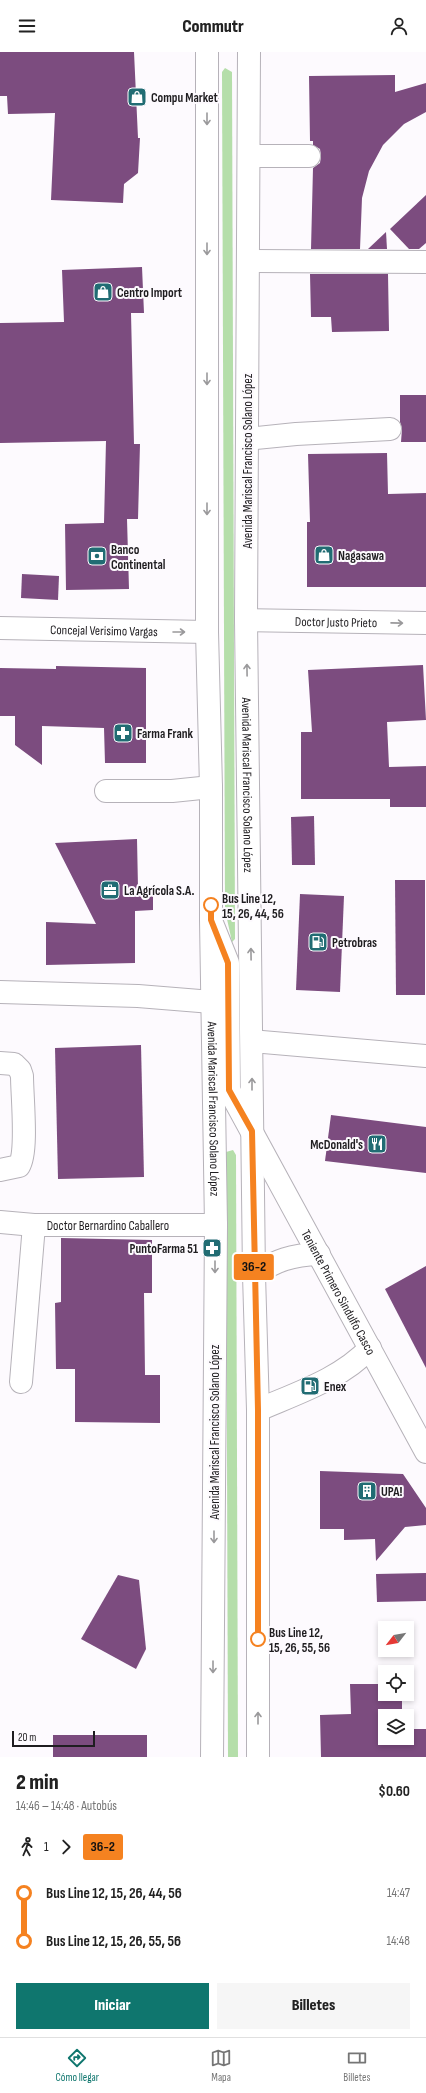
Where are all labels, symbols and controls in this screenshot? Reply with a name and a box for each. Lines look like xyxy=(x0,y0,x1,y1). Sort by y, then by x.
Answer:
icon: menu xyxy=(16,15,38,37)
icon: person xyxy=(388,15,410,37)
text: Commutr xyxy=(182,16,244,37)
shop icon: Compu Market xyxy=(126,86,148,108)
place label: Compu Market xyxy=(151,90,219,106)
one-way arrow xyxy=(203,112,211,125)
one-way arrow xyxy=(203,242,211,255)
shop icon: Centro Import xyxy=(92,281,114,303)
place label: Centro Import xyxy=(117,285,183,301)
one-way arrow xyxy=(203,372,211,385)
street label: Avenida Mariscal Francisco Solano López xyxy=(240,373,256,549)
one-way arrow xyxy=(203,502,211,515)
place label: Banco Continental xyxy=(111,542,166,573)
shop icon: Nagasawa xyxy=(313,544,335,566)
bank icon: Banco Continental xyxy=(86,545,108,567)
place label: Nagasawa xyxy=(338,548,384,564)
street label: Doctor Justo Prieto xyxy=(295,614,377,631)
one-way arrow xyxy=(390,619,403,627)
street label: Concejal Verisimo Vargas xyxy=(50,622,158,640)
one-way arrow xyxy=(172,628,185,636)
one-way arrow xyxy=(243,664,251,677)
street label: Avenida Mariscal Francisco Solano López xyxy=(238,696,256,873)
pharmacy icon: Farma Frank xyxy=(112,722,134,744)
place label: Farma Frank xyxy=(137,726,194,742)
office icon: La Agrícola S.A. xyxy=(99,879,121,901)
place label: La Agrícola S.A. xyxy=(124,883,194,899)
place label: Bus Line 12, 15, 26, 44, 56 xyxy=(222,891,284,922)
marker: Bus Line 12, 15, 26, 44, 56 xyxy=(203,897,219,913)
fuel station icon: Petrobras xyxy=(307,931,329,953)
place label: Petrobras xyxy=(332,935,377,951)
one-way arrow xyxy=(247,948,255,961)
street label: Avenida Mariscal Francisco Solano López xyxy=(204,1020,223,1197)
one-way arrow xyxy=(248,1078,256,1091)
restaurant icon: McDonald's xyxy=(366,1133,388,1155)
place label: McDonald's xyxy=(310,1137,363,1153)
street label: Doctor Bernardino Caballero xyxy=(47,1218,169,1234)
street label: Teniente Primero Sindulfo Casco xyxy=(297,1227,379,1358)
pharmacy icon: PuntoFarma 51 xyxy=(201,1237,223,1259)
place label: PuntoFarma 51 xyxy=(130,1241,198,1257)
line badge: 36-2 xyxy=(226,1254,282,1280)
text: 36-2 xyxy=(242,1258,266,1275)
one-way arrow xyxy=(211,1260,219,1273)
street label: Avenida Mariscal Francisco Solano López xyxy=(207,1344,223,1520)
fuel station icon: Enex xyxy=(299,1375,321,1397)
place label: Enex xyxy=(324,1379,347,1395)
building icon: UPA! xyxy=(356,1480,378,1502)
place label: UPA! xyxy=(381,1484,402,1500)
one-way arrow xyxy=(210,1530,218,1543)
north arrow xyxy=(378,1621,414,1657)
map controls xyxy=(378,1621,414,1745)
place label: Bus Line 12, 15, 26, 55, 56 xyxy=(269,1625,330,1656)
marker: Bus Line 12, 15, 26, 55, 56 xyxy=(250,1631,266,1647)
one-way arrow xyxy=(209,1660,217,1673)
button: locate xyxy=(378,1665,414,1701)
button: layers xyxy=(378,1709,414,1745)
one-way arrow xyxy=(254,1712,262,1725)
scale bar xyxy=(12,1729,95,1748)
text: 20 m xyxy=(18,1731,36,1744)
text: 2 min xyxy=(16,1769,59,1796)
text: $0.60 xyxy=(378,1782,410,1801)
text: 14:46 – 14:48 · Autobús xyxy=(16,1798,117,1814)
icon: walk xyxy=(16,1836,38,1858)
icon: forward xyxy=(55,1836,77,1858)
text: 36-2 xyxy=(91,1838,115,1855)
text: 1 xyxy=(44,1839,49,1855)
text: Bus Line 12, 15, 26, 44, 56 xyxy=(46,1884,182,1903)
text: 14:47 xyxy=(387,1885,410,1901)
text: Bus Line 12, 15, 26, 55, 56 xyxy=(46,1932,181,1951)
text: 14:48 xyxy=(386,1933,410,1949)
button: Iniciar xyxy=(16,1983,209,2029)
button: Billetes xyxy=(217,1983,410,2029)
tab: Cómo llegar xyxy=(56,2047,99,2084)
tab: Mapa xyxy=(210,2047,232,2084)
tab: Billetes xyxy=(343,2047,370,2084)

